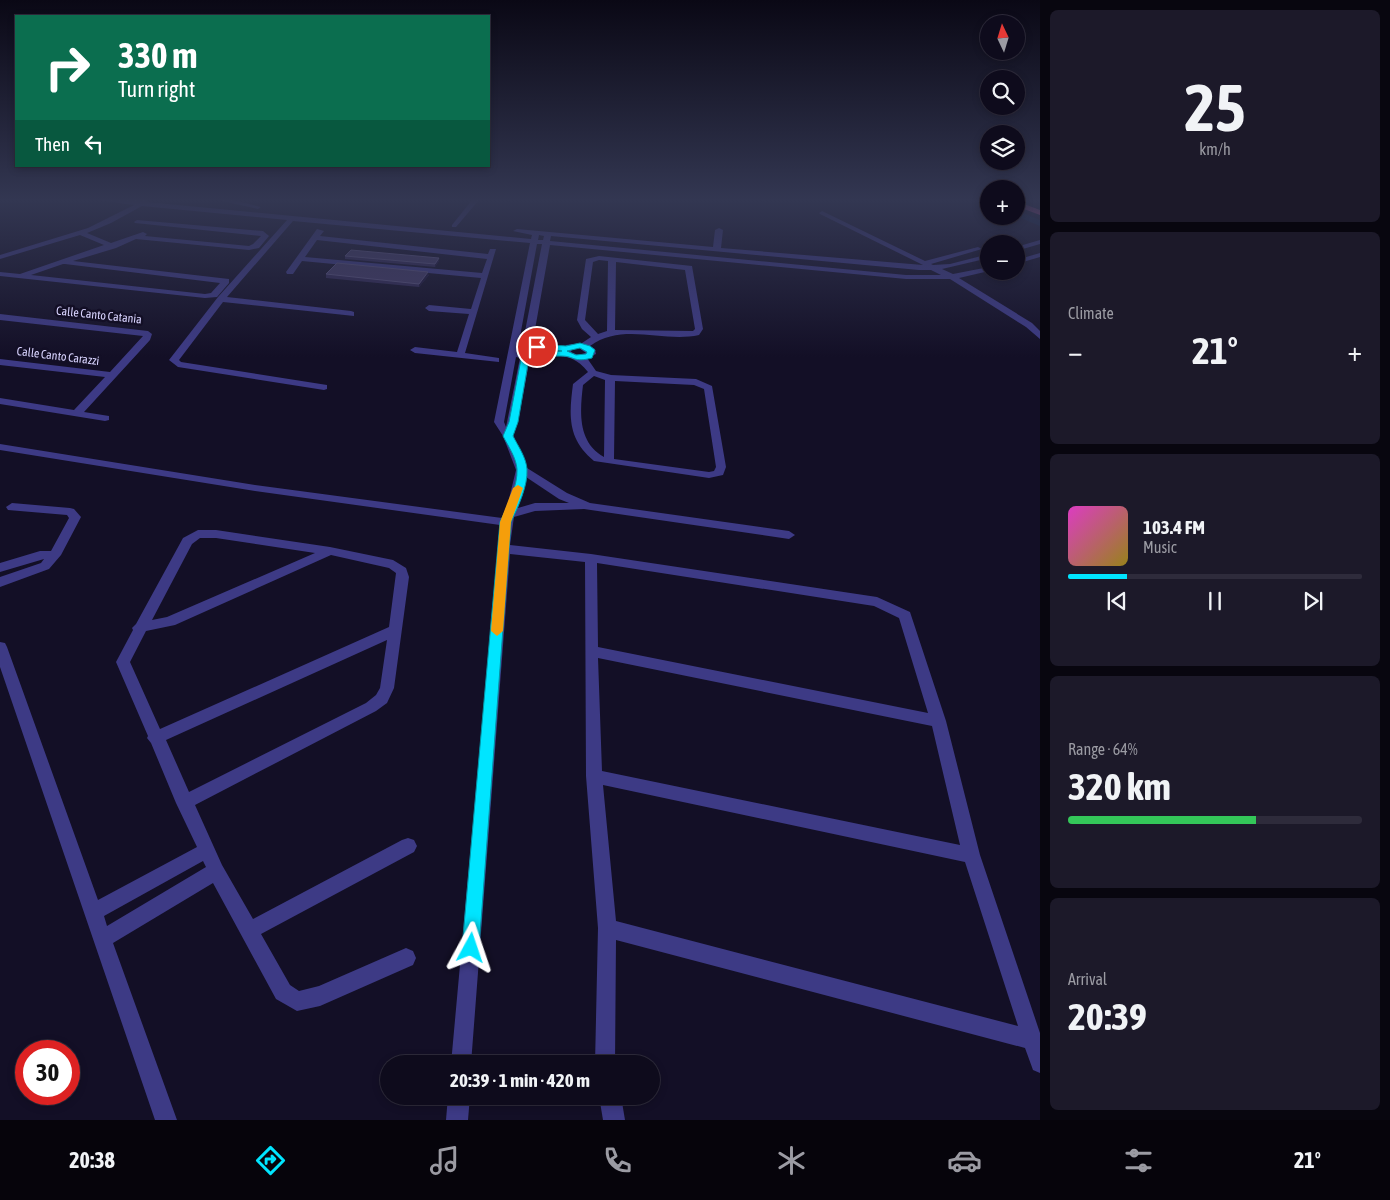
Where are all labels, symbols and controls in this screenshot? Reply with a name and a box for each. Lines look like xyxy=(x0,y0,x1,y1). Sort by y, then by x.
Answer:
north arrow xyxy=(980,15,1025,60)
map controls xyxy=(980,15,1025,280)
icon: right xyxy=(35,35,100,100)
text: 330 m xyxy=(118,35,197,75)
button: search xyxy=(980,70,1025,115)
text: 25 xyxy=(1184,70,1246,145)
text: Turn right xyxy=(118,76,195,102)
button: layers xyxy=(980,125,1025,170)
icon: left xyxy=(80,130,108,158)
text: Then xyxy=(35,133,70,155)
text: km/h xyxy=(1199,140,1231,158)
button: + xyxy=(980,180,1025,225)
button: − xyxy=(980,235,1025,280)
street label: Calle Canto Catania xyxy=(56,304,142,326)
text: Climate xyxy=(1068,304,1114,322)
pin xyxy=(516,326,558,368)
text: 21° xyxy=(1192,329,1238,372)
icon: arrive xyxy=(523,333,551,361)
text: − xyxy=(1068,335,1083,367)
text: + xyxy=(1347,335,1362,367)
street label: Calle Canto Carazzi xyxy=(16,344,100,368)
text: 103.4 FM xyxy=(1143,516,1205,538)
text: Music xyxy=(1143,538,1177,556)
icon: previous xyxy=(1103,587,1131,615)
icon: pause xyxy=(1201,587,1229,615)
icon: next xyxy=(1299,587,1327,615)
text: Range · 64% xyxy=(1068,740,1138,758)
text: 320 km xyxy=(1068,765,1171,808)
position arrow xyxy=(444,921,496,973)
text: Arrival xyxy=(1068,970,1107,988)
text: 20:39 xyxy=(1068,995,1147,1038)
speed limit sign: 30 xyxy=(15,1040,80,1105)
text: 20:39 · 1 min · 420 m xyxy=(450,1069,590,1091)
icon: directions xyxy=(253,1143,288,1178)
icon: music xyxy=(427,1143,462,1178)
icon: phone xyxy=(600,1143,635,1178)
icon: climate xyxy=(774,1143,809,1178)
icon: car xyxy=(947,1143,982,1178)
icon: filters xyxy=(1121,1143,1156,1178)
text: 20:38 xyxy=(69,1147,115,1173)
text: 21° xyxy=(1294,1147,1321,1173)

